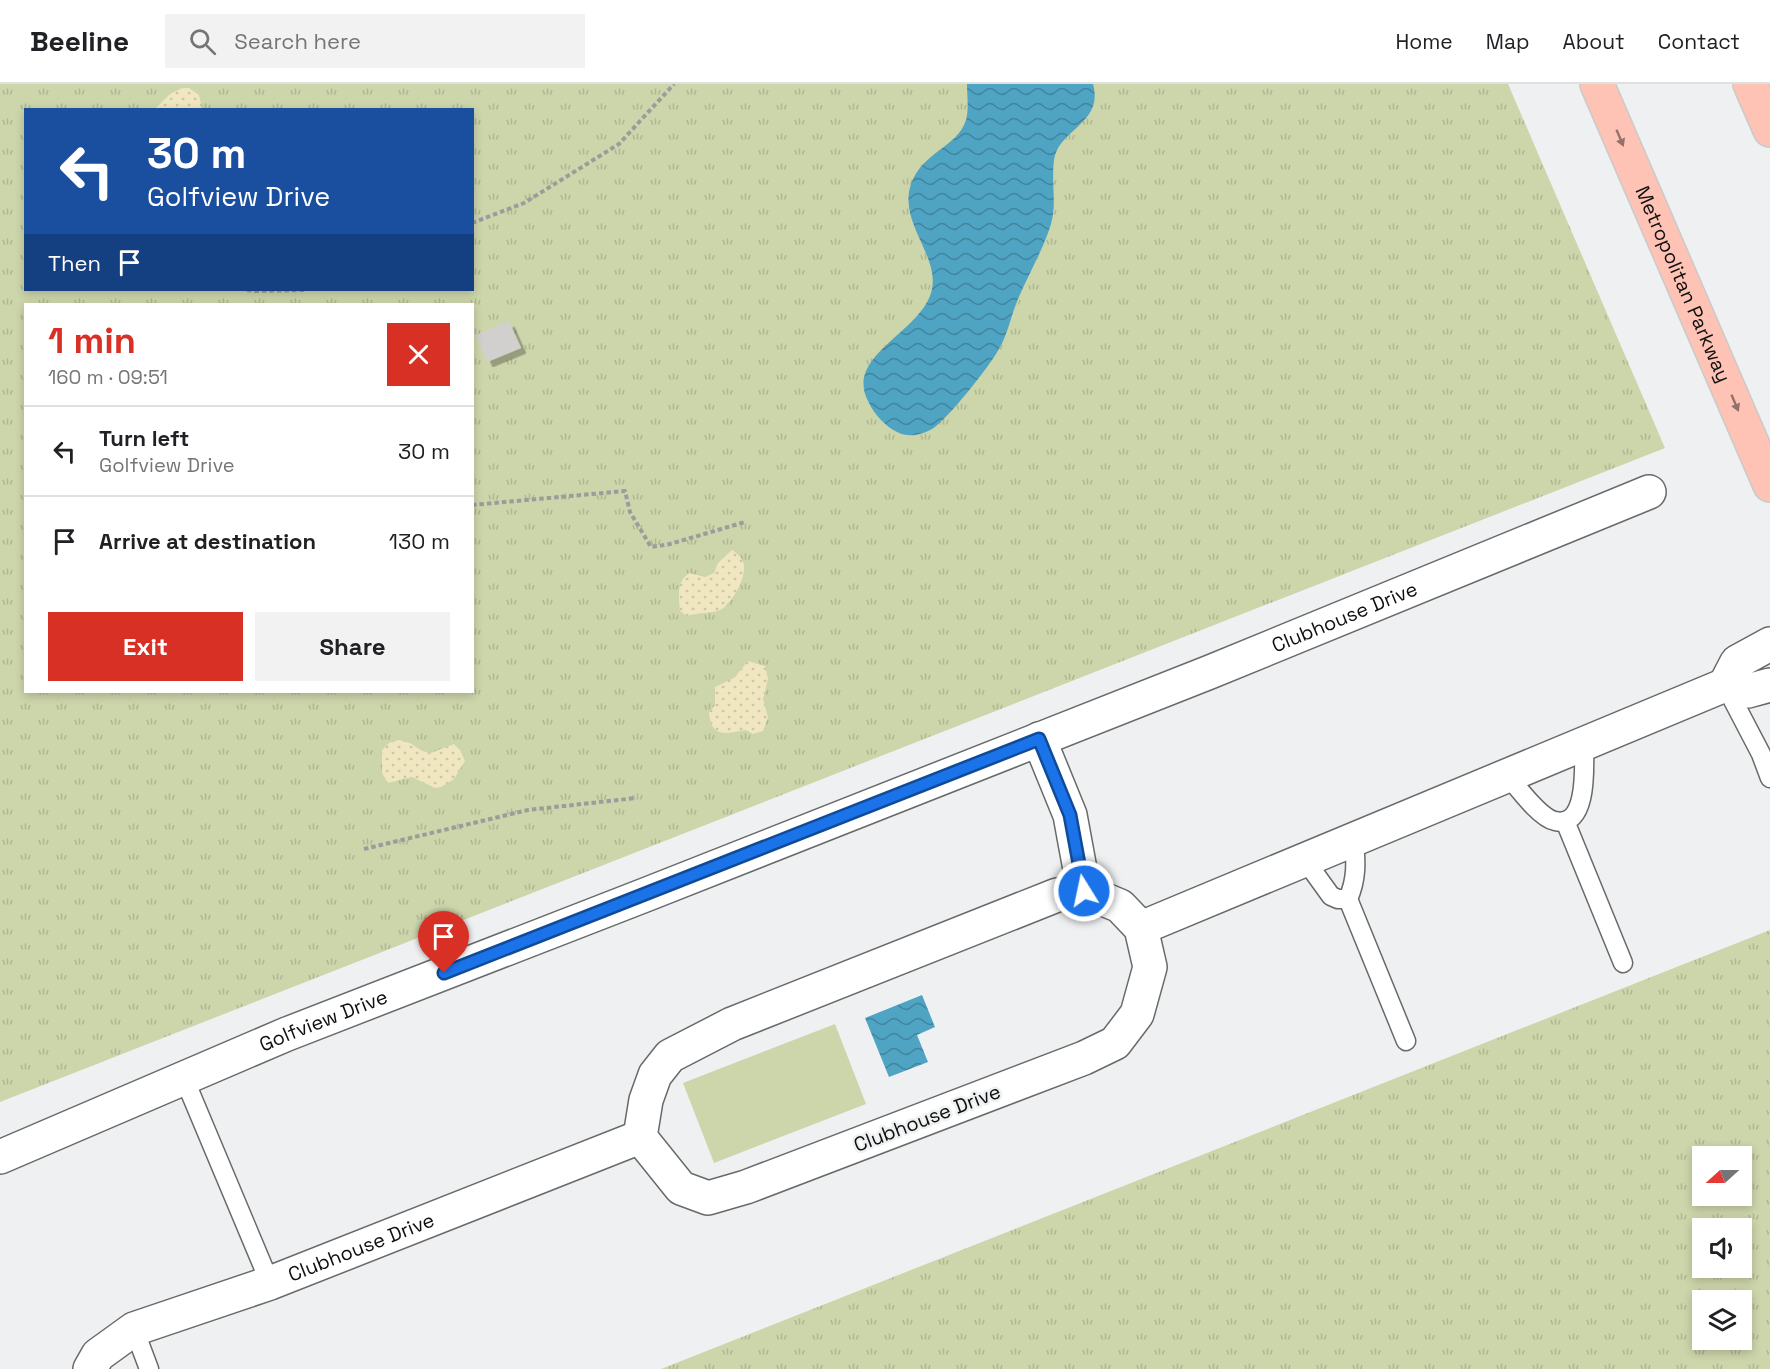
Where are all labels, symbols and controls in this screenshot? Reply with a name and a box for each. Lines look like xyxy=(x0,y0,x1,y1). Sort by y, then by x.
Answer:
search box xyxy=(165,14,585,68)
text: Beeline xyxy=(30,23,129,59)
icon: search xyxy=(186,25,219,58)
text: Search here xyxy=(234,27,361,55)
text: Home xyxy=(1395,28,1453,55)
text: Map xyxy=(1486,28,1530,55)
text: About xyxy=(1563,28,1625,55)
text: Contact xyxy=(1658,28,1740,55)
text: 30 m xyxy=(147,127,246,180)
one-way arrow xyxy=(1615,129,1625,147)
icon: left xyxy=(48,132,126,210)
text: Golfview Drive xyxy=(147,179,330,214)
street label: Metropolitan Parkway xyxy=(1630,182,1737,386)
icon: arrive xyxy=(113,246,146,279)
text: Then xyxy=(48,249,101,277)
text: 1 min xyxy=(48,318,136,364)
button: close xyxy=(387,323,450,386)
text: 160 m · 09:51 xyxy=(48,364,168,390)
one-way arrow xyxy=(1730,394,1740,412)
text: Turn left xyxy=(99,424,189,452)
icon: left xyxy=(48,435,81,468)
text: 30 m xyxy=(398,437,450,465)
text: Golfview Drive xyxy=(99,452,235,478)
icon: arrive xyxy=(48,525,81,558)
text: Arrive at destination xyxy=(99,527,316,555)
text: 130 m xyxy=(389,527,450,555)
street label: Clubhouse Drive xyxy=(1268,575,1421,658)
button: Exit xyxy=(48,612,243,681)
button: Share xyxy=(255,612,450,681)
position arrow xyxy=(1052,859,1116,923)
pin xyxy=(418,911,469,973)
icon: arrive xyxy=(427,920,460,953)
street label: Golfview Drive xyxy=(255,983,391,1057)
street label: Clubhouse Drive xyxy=(850,1078,1004,1158)
north arrow xyxy=(1692,1146,1752,1206)
map controls xyxy=(1692,1146,1752,1350)
street label: Clubhouse Drive xyxy=(284,1206,438,1288)
button: sound xyxy=(1692,1218,1752,1278)
button: layers xyxy=(1692,1290,1752,1350)

